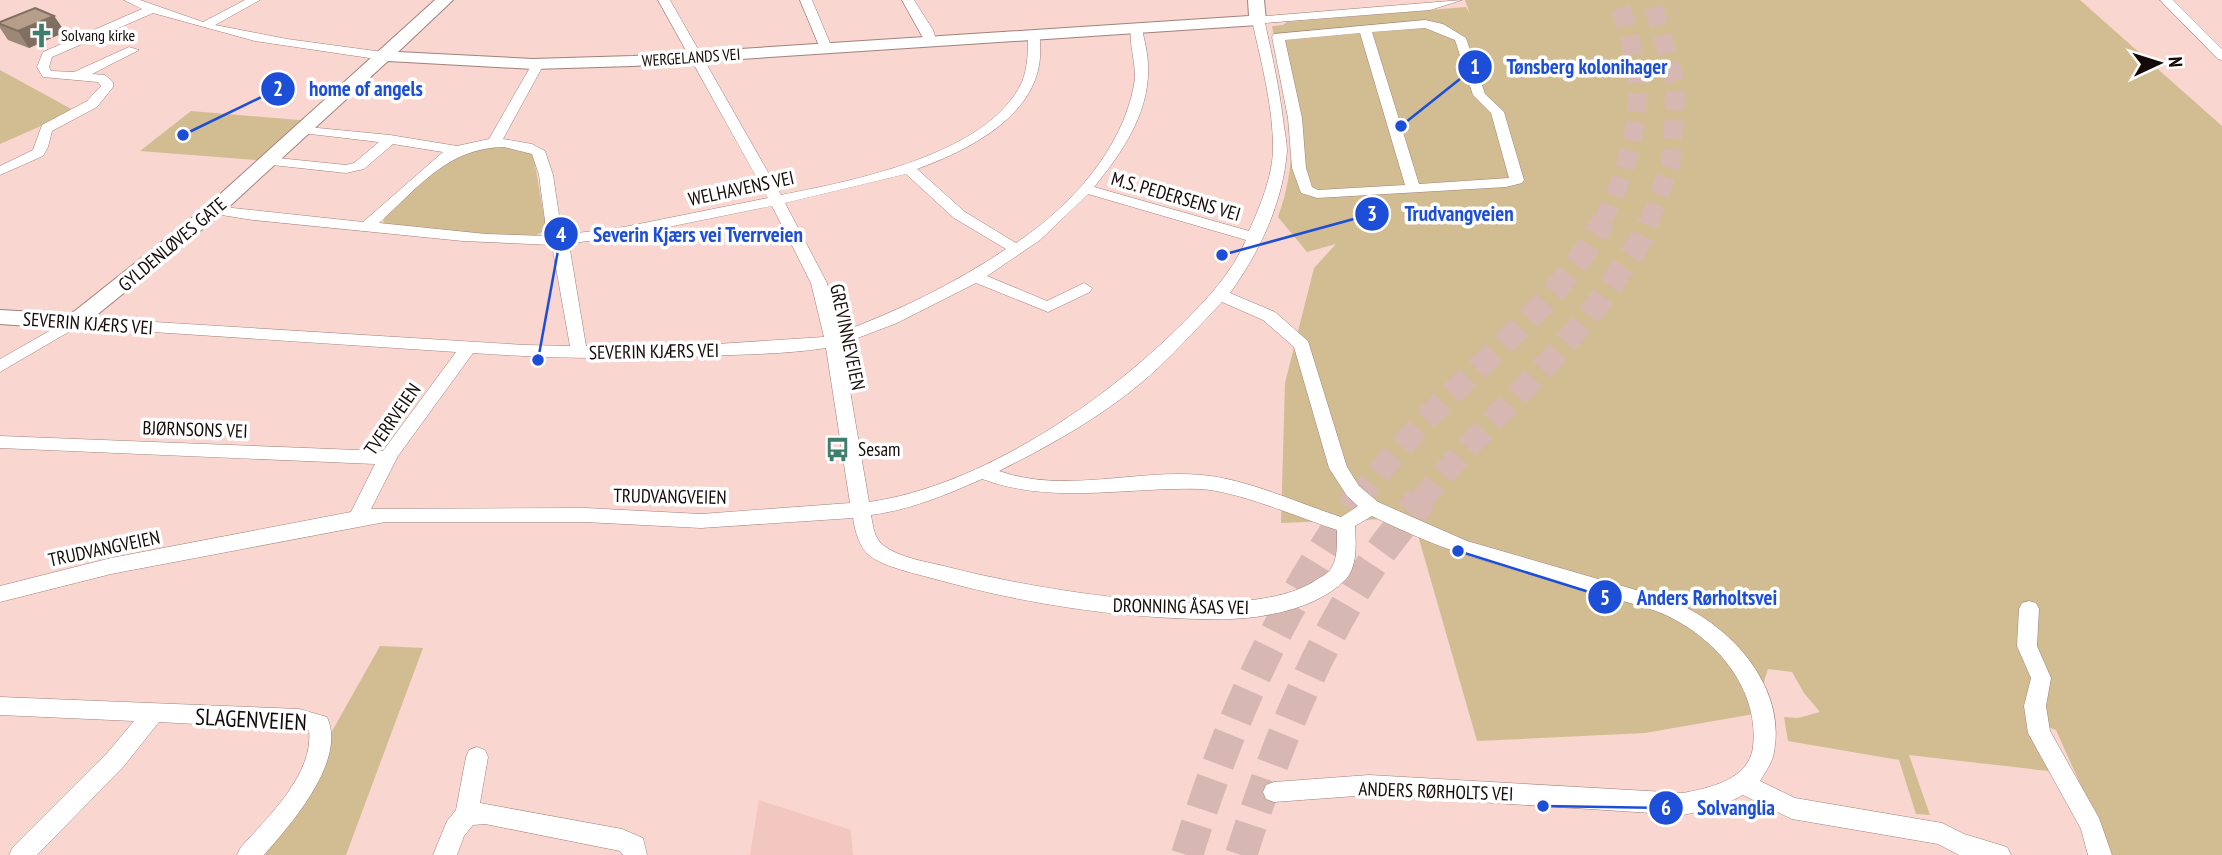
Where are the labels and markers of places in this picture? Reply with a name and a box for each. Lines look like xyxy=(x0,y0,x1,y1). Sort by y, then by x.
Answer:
church icon: Solvang kirke xyxy=(27,21,55,49)
place label: Solvang kirke xyxy=(61,25,135,45)
callout: Tønsberg kolonihager xyxy=(1458,46,1682,88)
callout: home of angels xyxy=(260,68,437,110)
callout: Trudvangveien xyxy=(1355,193,1527,235)
callout: Severin Kjærs vei Tverrveien xyxy=(544,213,818,255)
bus stop icon: Sesam xyxy=(824,435,852,463)
place label: Sesam xyxy=(858,437,900,461)
callout: Anders Rørholtsvei xyxy=(1588,576,1792,618)
callout: Solvanglia xyxy=(1648,787,1789,829)

